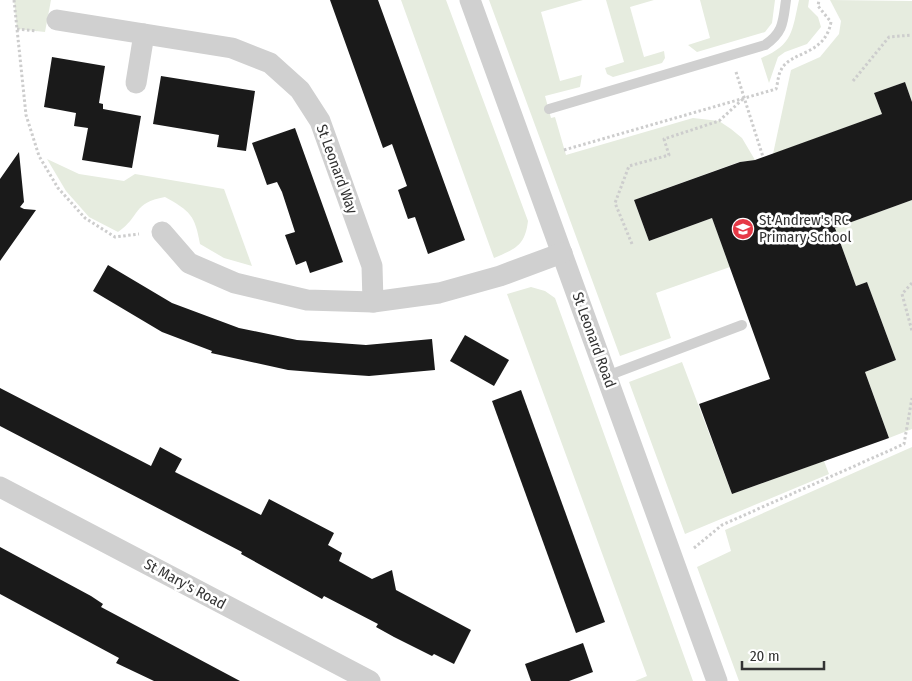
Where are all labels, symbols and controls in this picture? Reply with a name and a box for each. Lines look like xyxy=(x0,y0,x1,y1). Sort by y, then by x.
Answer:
street label: St Leonard Way xyxy=(313,122,362,216)
place label: St Andrew's RC Primary School xyxy=(759,211,851,246)
school or university icon: St Andrew's RC Primary School xyxy=(731,217,755,241)
street label: St Leonard Road xyxy=(568,290,620,390)
street label: St Mary's Road xyxy=(141,555,229,613)
scale bar xyxy=(742,638,824,670)
text: 20 m xyxy=(750,647,780,665)

